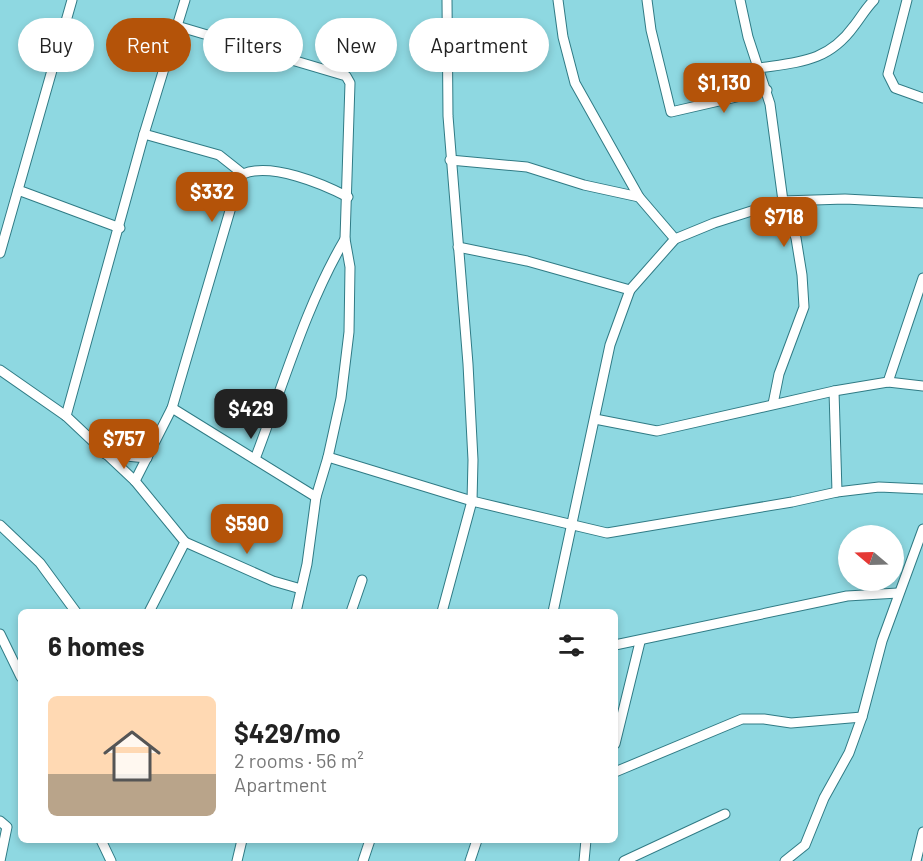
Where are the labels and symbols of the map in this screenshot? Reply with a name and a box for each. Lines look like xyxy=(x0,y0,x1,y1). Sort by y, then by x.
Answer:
pin: $1,130 xyxy=(675,63,773,114)
pin: $332 xyxy=(176,172,248,223)
pin: $718 xyxy=(748,197,820,248)
pin: $429 xyxy=(215,389,287,440)
pin: $757 xyxy=(88,419,160,470)
pin: $590 xyxy=(211,504,283,555)
north arrow xyxy=(838,525,904,591)

